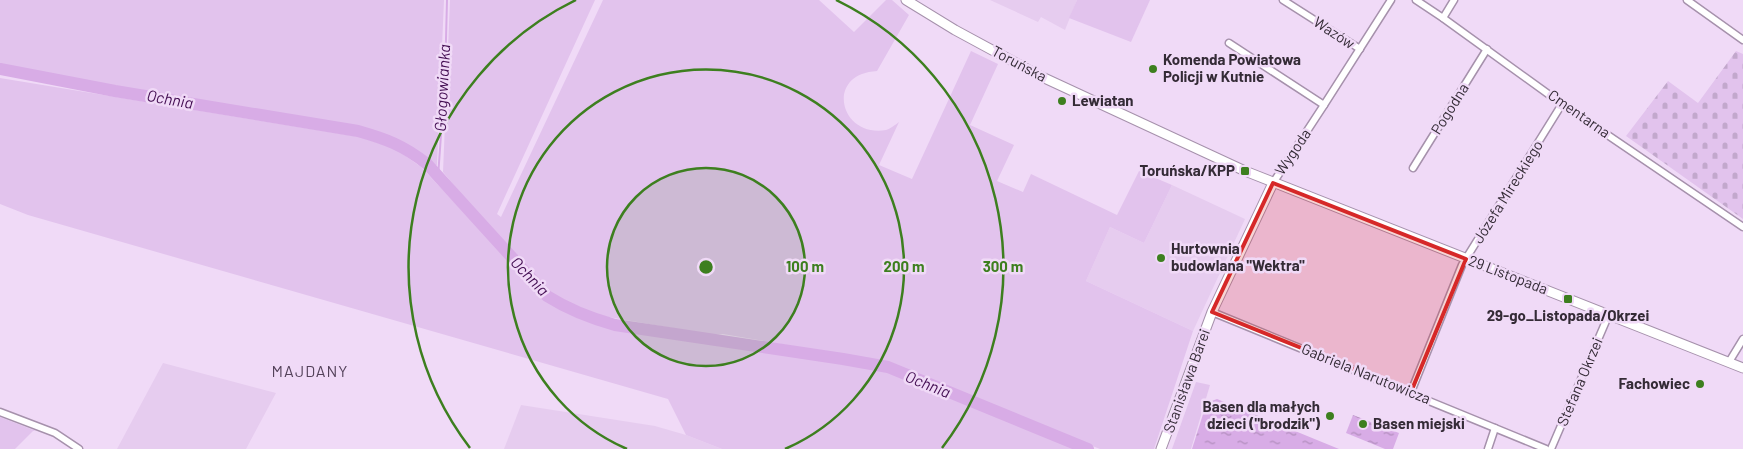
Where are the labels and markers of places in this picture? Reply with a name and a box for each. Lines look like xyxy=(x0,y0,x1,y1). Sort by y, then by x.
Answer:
place label: Komenda Powiatowa Policji w Kutnie xyxy=(1163,50,1301,85)
marker: Komenda Powiatowa Policji w Kutnie xyxy=(1147,63,1159,75)
place label: Lewiatan xyxy=(1072,91,1134,109)
marker: Lewiatan xyxy=(1056,95,1068,107)
place label: Toruńska/KPP xyxy=(1139,161,1235,179)
marker: Toruńska/KPP xyxy=(1239,165,1251,177)
place label: Hurtownia budowlana "Wektra" xyxy=(1171,239,1305,274)
marker: Hurtownia budowlana "Wektra" xyxy=(1155,252,1167,264)
centre of rings xyxy=(697,258,715,276)
marker: 29-go_Listopada/Okrzei xyxy=(1562,293,1574,305)
place label: 29-go_Listopada/Okrzei xyxy=(1487,306,1649,324)
place label: Fachowiec xyxy=(1618,374,1690,392)
marker: Fachowiec xyxy=(1694,378,1706,390)
place label: Basen dla małych dzieci ("brodzik") xyxy=(1203,397,1321,432)
marker: Basen dla małych dzieci ("brodzik") xyxy=(1324,410,1336,422)
place label: Basen miejski xyxy=(1373,414,1465,432)
marker: Basen miejski xyxy=(1357,418,1369,430)

